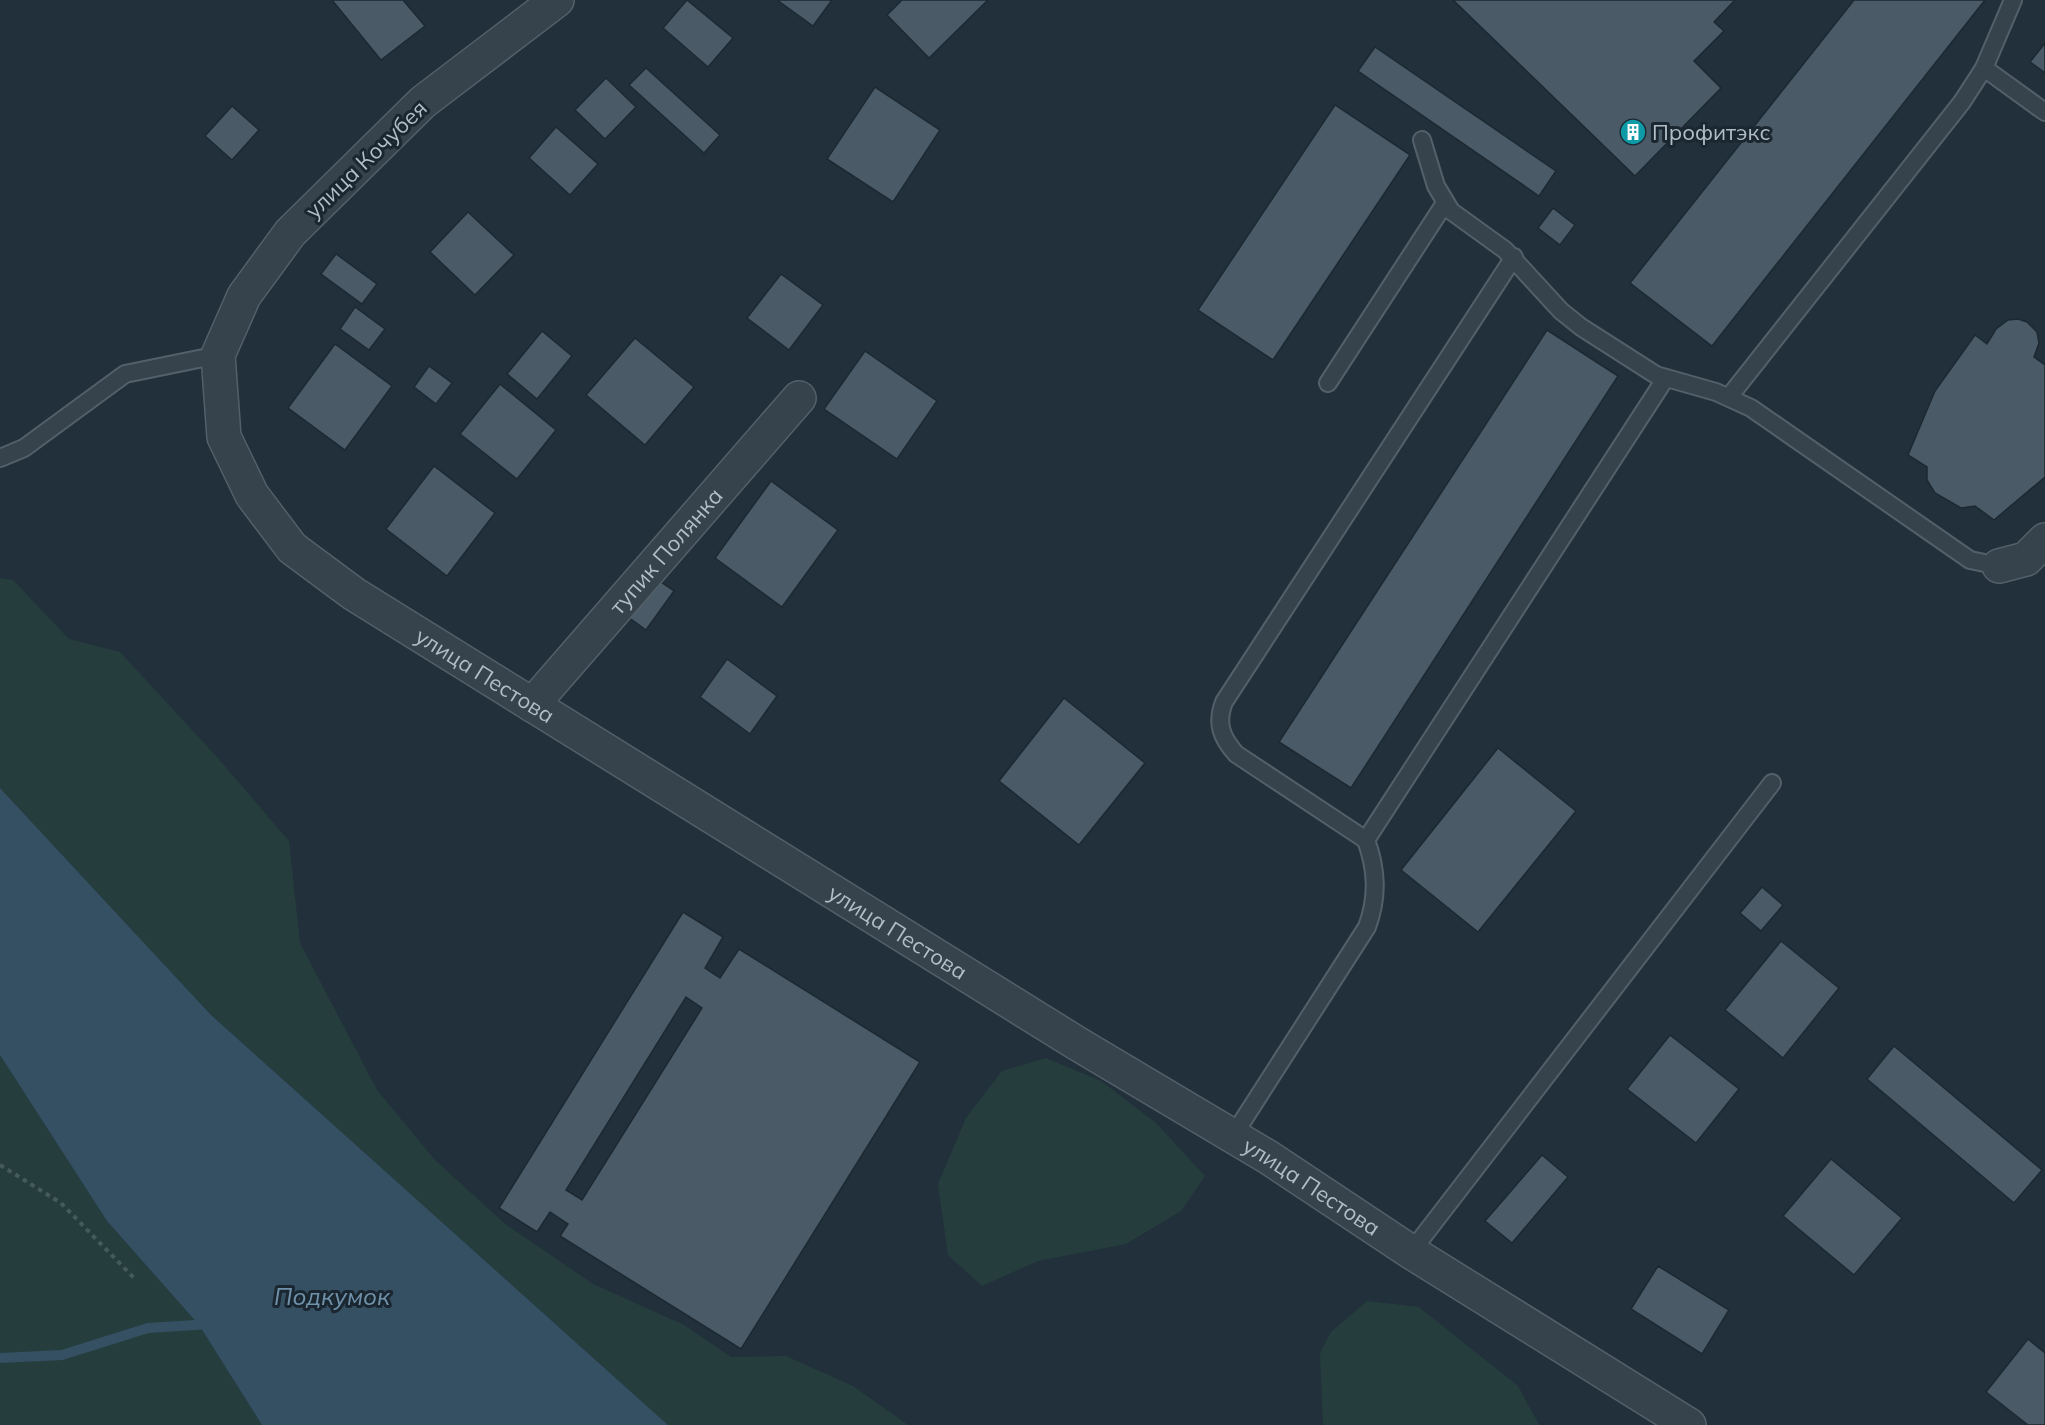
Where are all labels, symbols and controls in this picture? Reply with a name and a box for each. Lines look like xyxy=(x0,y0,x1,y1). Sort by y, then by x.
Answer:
street label: улица Кочубея xyxy=(299,94,433,224)
building icon: Профитэкс xyxy=(1618,117,1648,147)
place label: Профитэкс xyxy=(1652,118,1771,146)
street label: тупик Полянка xyxy=(603,482,728,620)
street label: улица Пестова xyxy=(410,622,560,729)
street label: улица Пестова xyxy=(823,878,972,986)
street label: улица Пестова xyxy=(1238,1131,1386,1242)
water label: Подкумок xyxy=(274,1281,391,1311)

